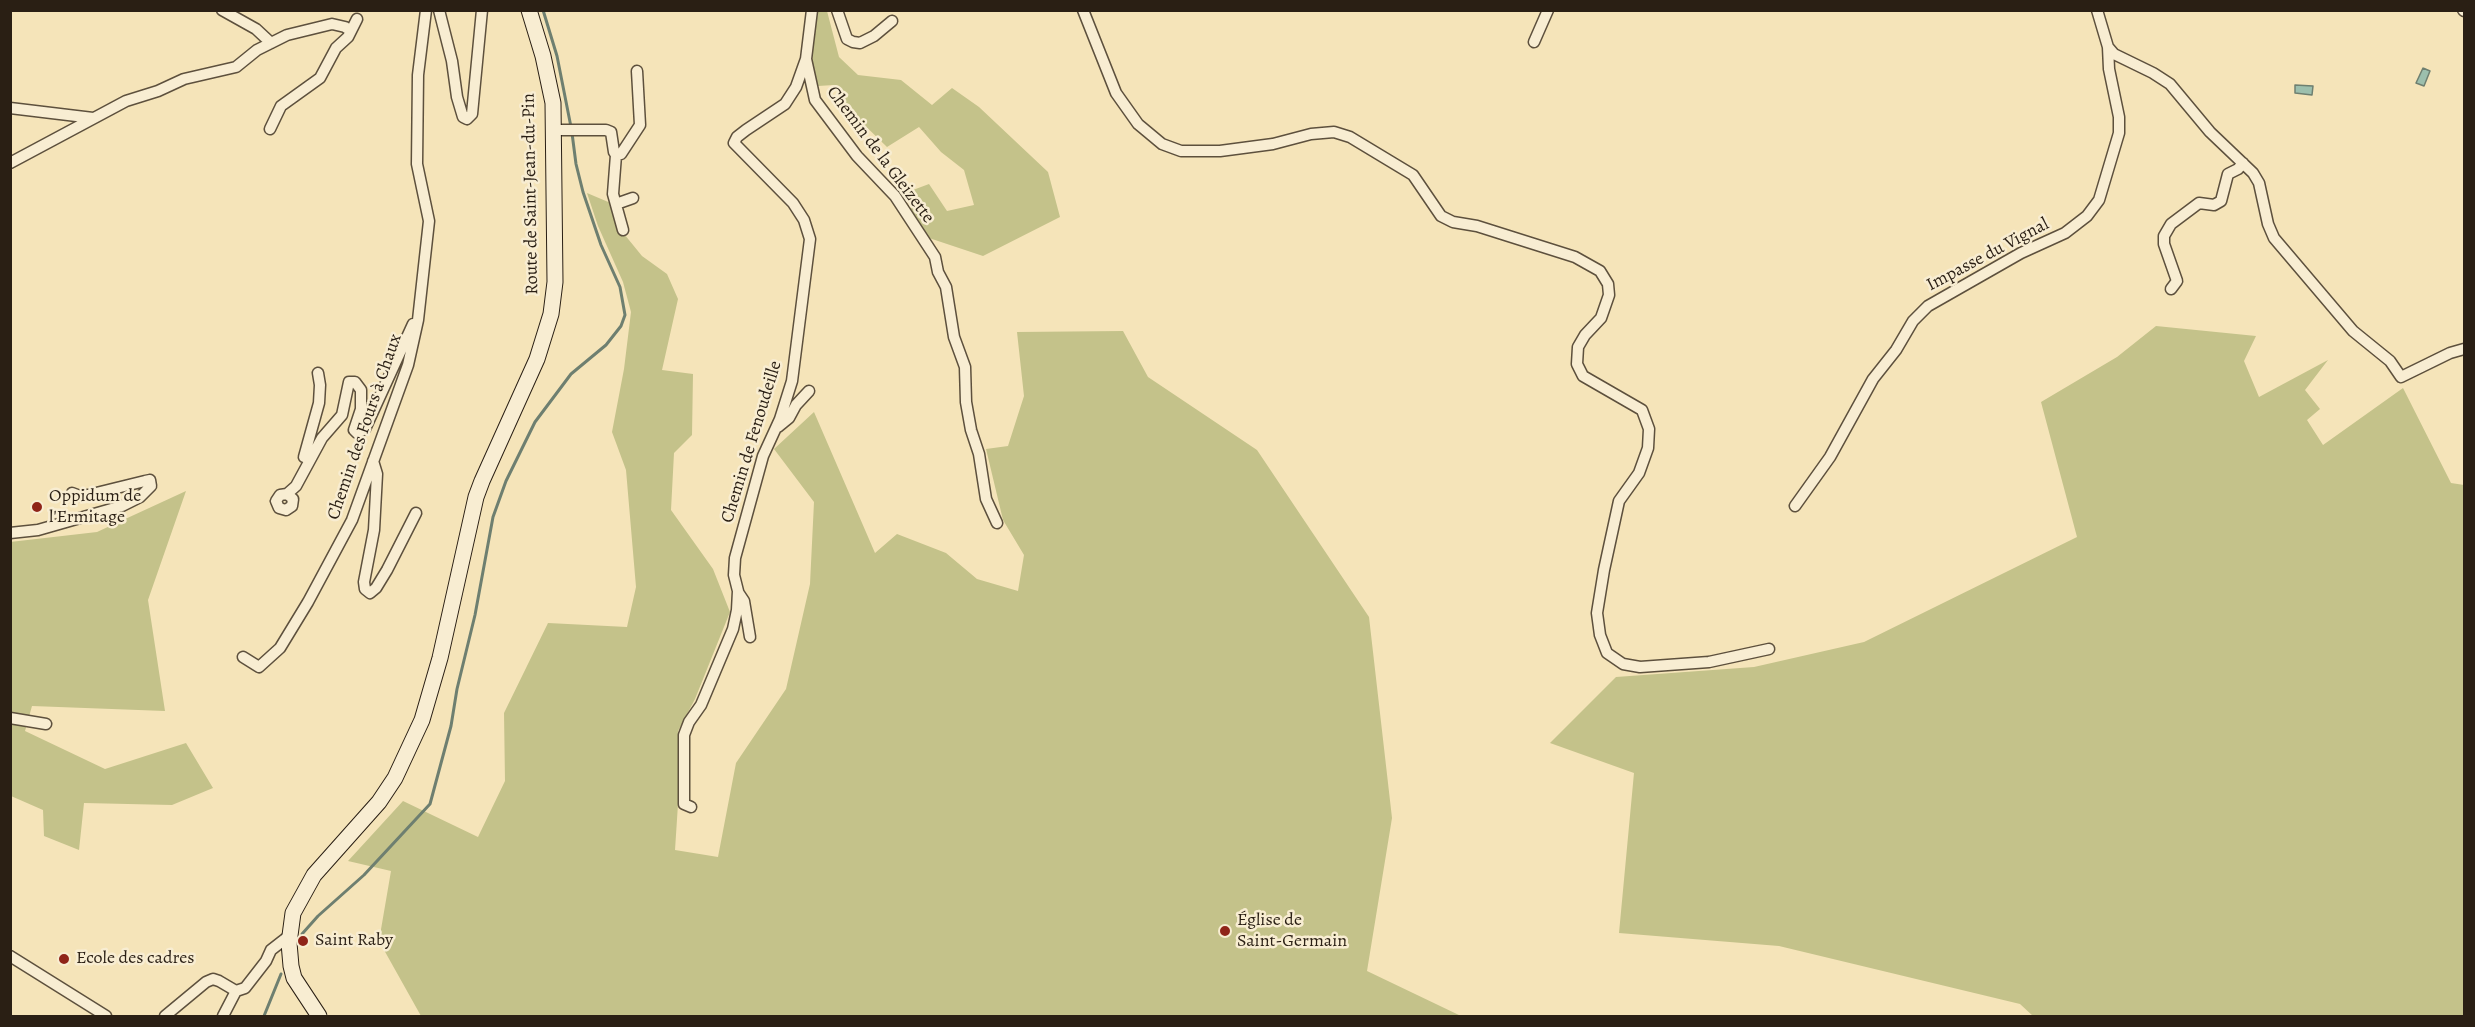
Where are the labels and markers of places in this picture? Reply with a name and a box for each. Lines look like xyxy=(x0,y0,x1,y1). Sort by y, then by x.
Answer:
place label: Oppidum de l'Ermitage xyxy=(49,486,141,528)
marker: Oppidum de l'Ermitage xyxy=(30,500,44,514)
place label: Église de Saint-Germain xyxy=(1237,910,1347,952)
marker: Église de Saint-Germain xyxy=(1218,924,1232,938)
place label: Saint Raby xyxy=(315,930,393,952)
marker: Saint Raby xyxy=(296,934,310,948)
place label: Ecole des cadres xyxy=(76,948,195,970)
marker: Ecole des cadres xyxy=(57,952,71,966)

